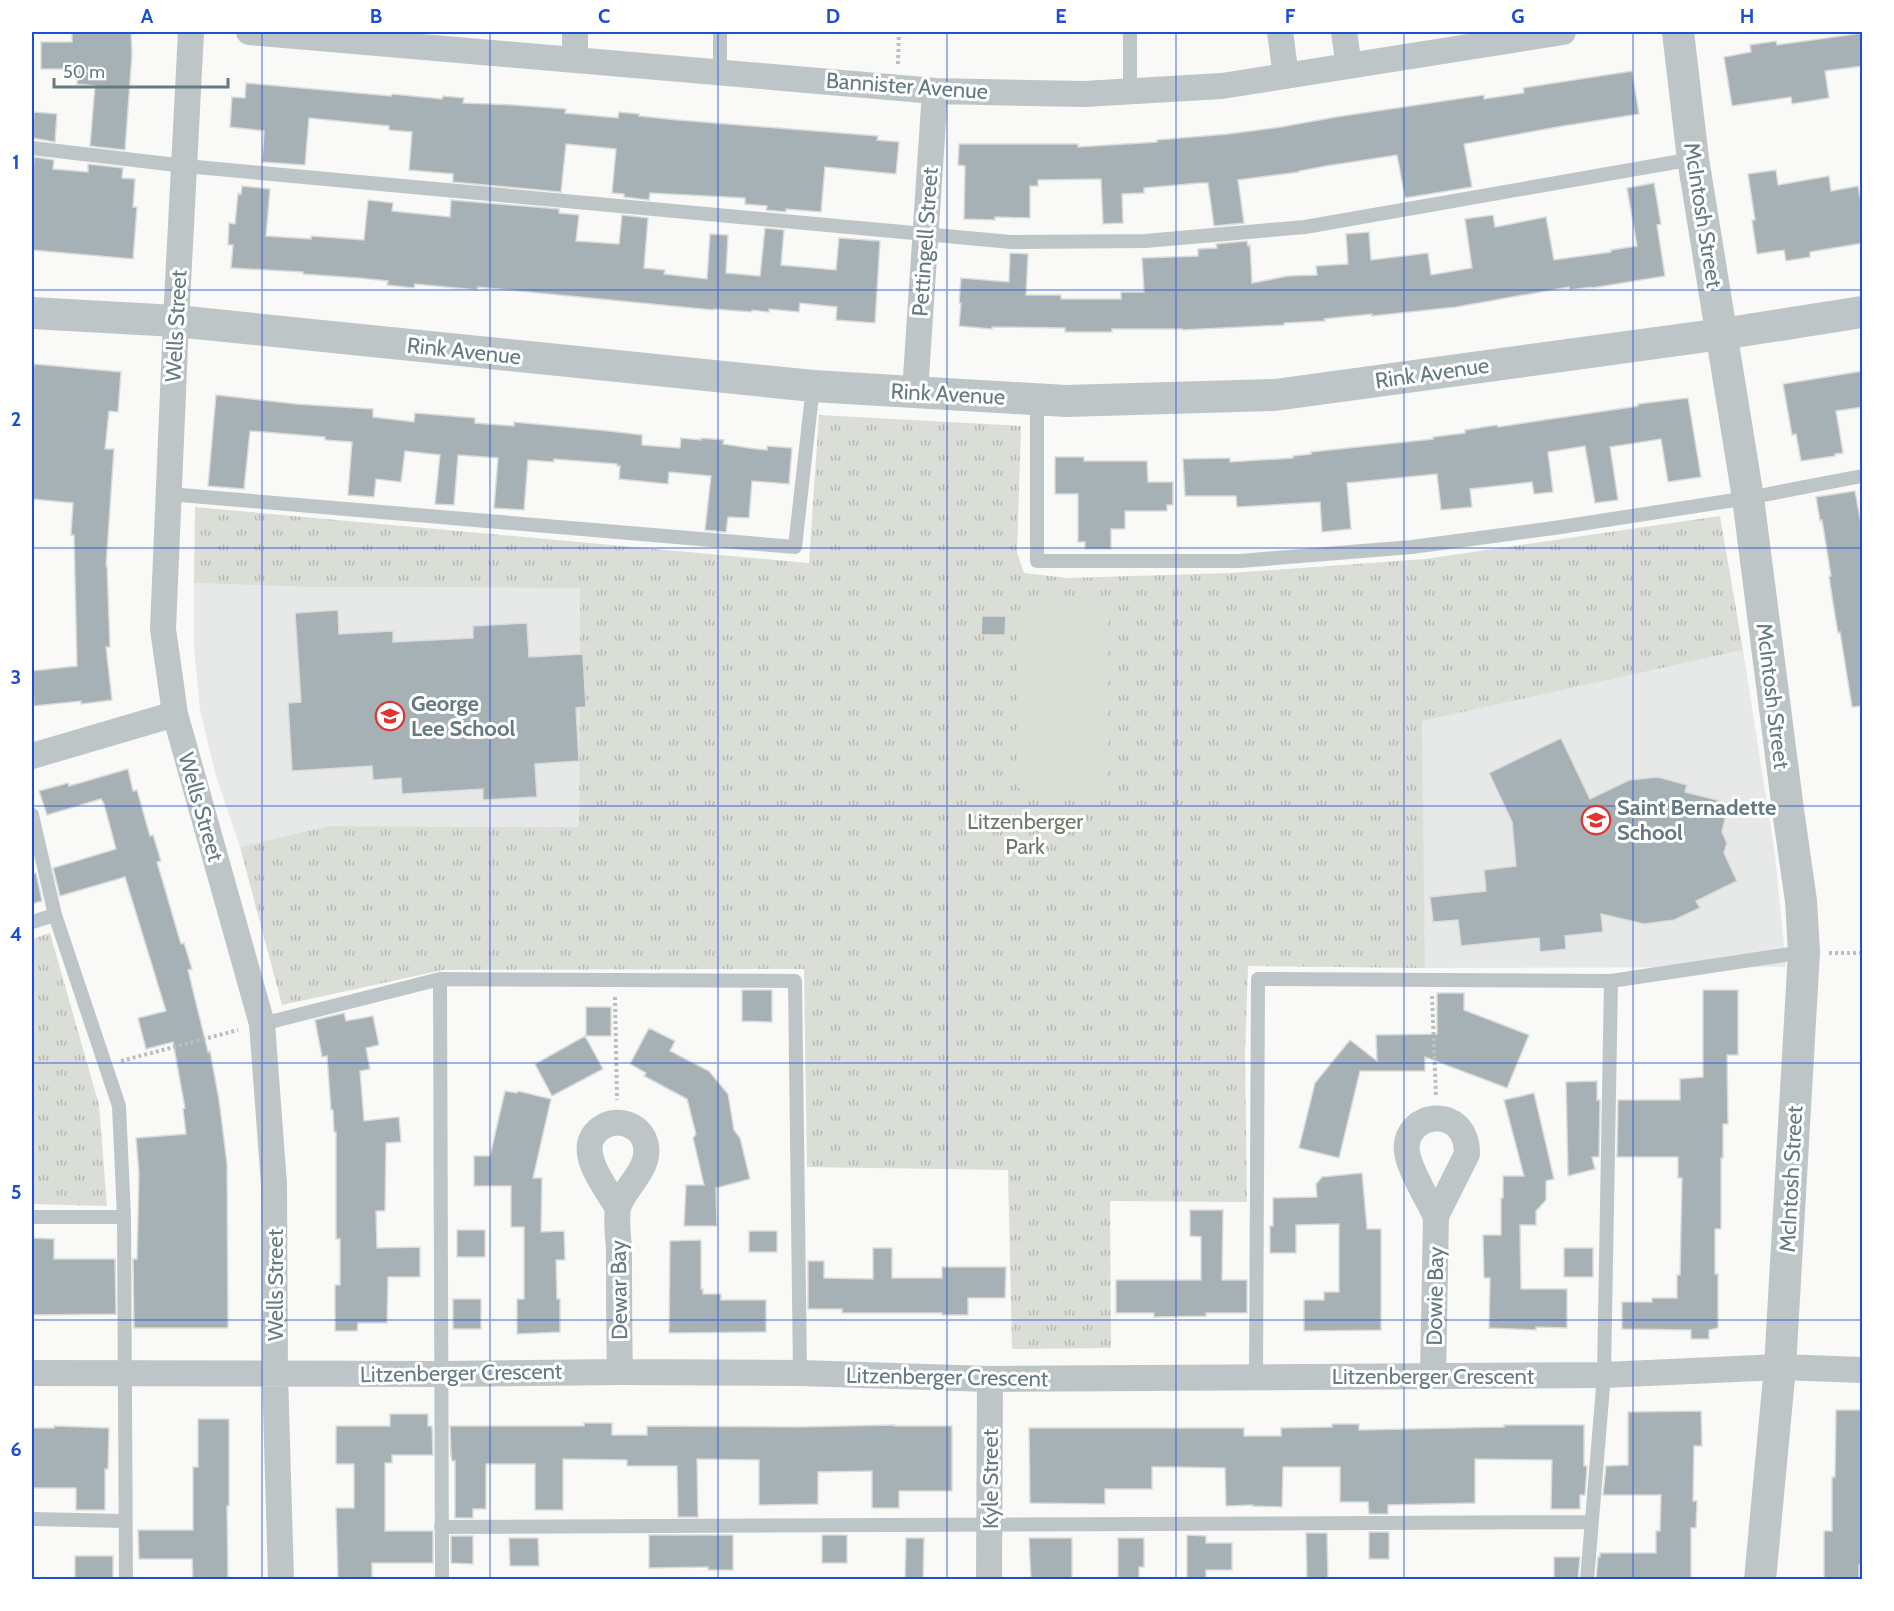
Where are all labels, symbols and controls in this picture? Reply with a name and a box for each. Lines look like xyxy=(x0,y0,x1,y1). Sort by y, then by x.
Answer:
text: A xyxy=(141,4,154,28)
text: B xyxy=(370,4,382,28)
text: C xyxy=(598,4,610,28)
text: D xyxy=(826,4,840,28)
text: E xyxy=(1055,4,1067,28)
text: F xyxy=(1285,4,1296,28)
text: G xyxy=(1511,4,1525,28)
text: H xyxy=(1740,4,1754,28)
scale bar xyxy=(54,51,228,89)
text: 50 m xyxy=(63,61,105,83)
street label: Bannister Avenue xyxy=(825,67,989,105)
street label: McIntosh Street xyxy=(1678,140,1728,290)
text: 1 xyxy=(12,150,20,174)
street label: Pettingell Street xyxy=(906,166,944,317)
street label: Wells Street xyxy=(160,269,192,383)
street label: Rink Avenue xyxy=(406,332,522,370)
street label: Rink Avenue xyxy=(1373,352,1491,394)
street label: Rink Avenue xyxy=(890,378,1006,410)
text: 2 xyxy=(11,407,21,431)
street label: McIntosh Street xyxy=(1751,621,1795,771)
text: 3 xyxy=(11,665,21,689)
place label: George Lee School xyxy=(411,690,515,742)
school or university icon: George Lee School xyxy=(374,700,406,732)
street label: Wells Street xyxy=(173,749,230,865)
place label: Saint Bernadette School xyxy=(1617,794,1776,846)
school or university icon: Saint Bernadette School xyxy=(1580,804,1612,836)
park label: Litzenberger Park xyxy=(967,808,1083,860)
text: 4 xyxy=(10,922,22,946)
street label: McIntosh Street xyxy=(1774,1104,1808,1253)
text: 5 xyxy=(11,1180,21,1204)
street label: Wells Street xyxy=(262,1228,289,1341)
street label: Dewar Bay xyxy=(605,1240,633,1340)
street label: Dowie Bay xyxy=(1421,1246,1449,1346)
street label: Litzenberger Crescent xyxy=(360,1358,563,1388)
street label: Litzenberger Crescent xyxy=(846,1362,1049,1392)
street label: Litzenberger Crescent xyxy=(1332,1363,1535,1390)
street label: Kyle Street xyxy=(977,1428,1004,1529)
text: 6 xyxy=(10,1437,22,1461)

